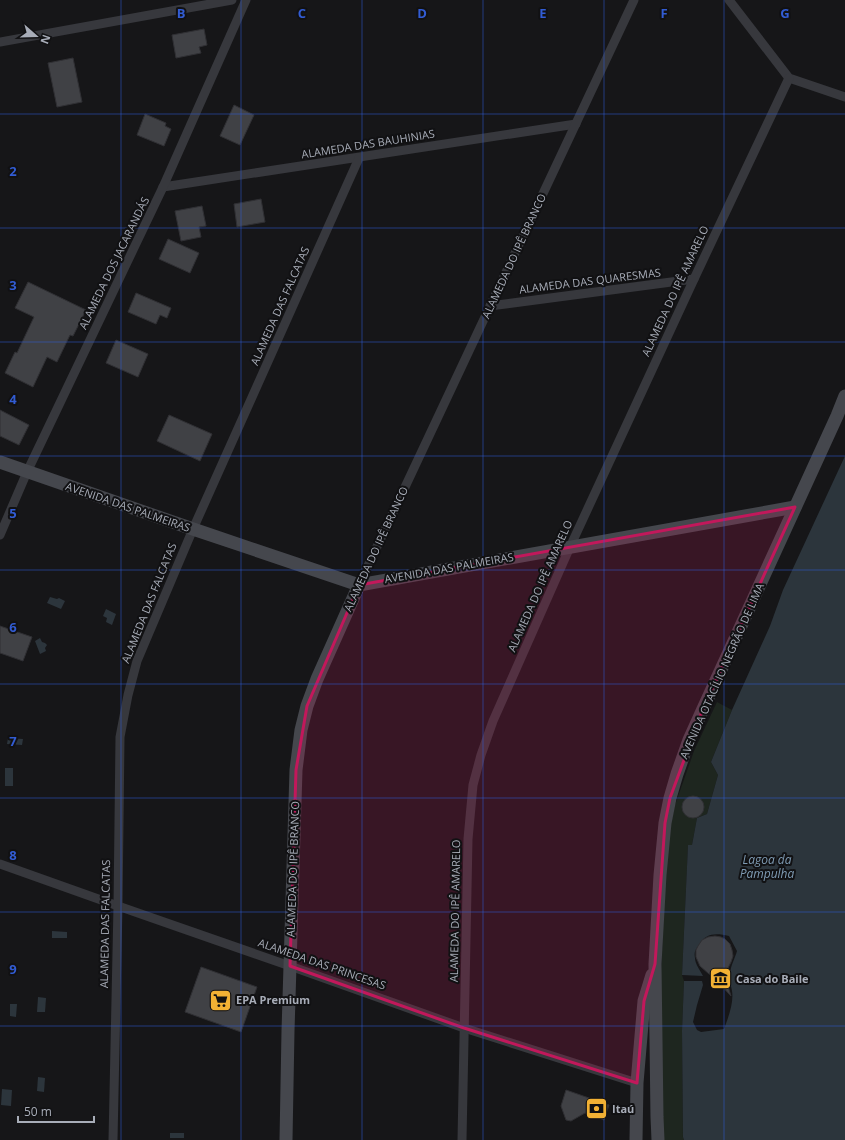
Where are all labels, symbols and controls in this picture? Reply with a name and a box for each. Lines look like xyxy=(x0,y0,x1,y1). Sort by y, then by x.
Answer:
text: B xyxy=(177,4,186,22)
text: C xyxy=(298,4,306,22)
text: D xyxy=(417,4,427,22)
text: E xyxy=(539,4,547,22)
text: F xyxy=(660,4,668,22)
text: G xyxy=(780,4,790,22)
north arrow xyxy=(16,16,56,56)
text: N xyxy=(37,33,54,46)
street label: ALAMEDA DAS BAUHINIAS xyxy=(300,126,436,161)
text: 2 xyxy=(9,162,17,180)
street label: ALAMEDA DO IPÊ BRANCO xyxy=(478,191,549,321)
street label: ALAMEDA DOS JACARANDÁS xyxy=(75,194,152,332)
street label: ALAMEDA DO IPÊ AMARELO xyxy=(638,223,711,359)
street label: ALAMEDA DAS FALCATAS xyxy=(247,244,313,368)
street label: ALAMEDA DAS QUARESMAS xyxy=(518,264,662,297)
text: 3 xyxy=(9,276,17,294)
text: 4 xyxy=(9,390,17,408)
street label: AVENIDA DAS PALMEIRAS xyxy=(64,478,192,535)
street label: ALAMEDA DO IPÊ BRANCO xyxy=(340,484,411,614)
text: 5 xyxy=(9,504,17,522)
street label: ALAMEDA DO IPÊ AMARELO xyxy=(504,518,575,654)
street label: ALAMEDA DAS FALCATAS xyxy=(117,540,180,665)
street label: AVENIDA DAS PALMEIRAS xyxy=(383,549,515,586)
street label: AVENIDA OTACÍLIO NEGRÃO DE LIMA xyxy=(676,581,767,761)
text: 6 xyxy=(9,618,17,636)
text: 7 xyxy=(9,732,17,750)
street label: ALAMEDA DO IPÊ BRANCO xyxy=(283,801,302,937)
street label: ALAMEDA DO IPÊ AMARELO xyxy=(446,840,463,982)
text: 8 xyxy=(9,846,17,864)
water label: Lagoa da Pampulha xyxy=(740,851,795,882)
street label: ALAMEDA DAS FALCATAS xyxy=(96,860,113,988)
street label: ALAMEDA DAS PRINCESAS xyxy=(256,935,388,992)
text: 9 xyxy=(9,960,17,978)
museum icon: Casa do Baile xyxy=(708,966,734,992)
place label: Casa do Baile xyxy=(736,971,809,986)
supermarket icon: EPA Premium xyxy=(208,987,234,1013)
place label: EPA Premium xyxy=(236,992,310,1007)
bank icon: Itaú xyxy=(584,1096,610,1122)
scale bar xyxy=(18,1098,94,1124)
place label: Itaú xyxy=(612,1101,634,1116)
text: 50 m xyxy=(24,1103,52,1120)

